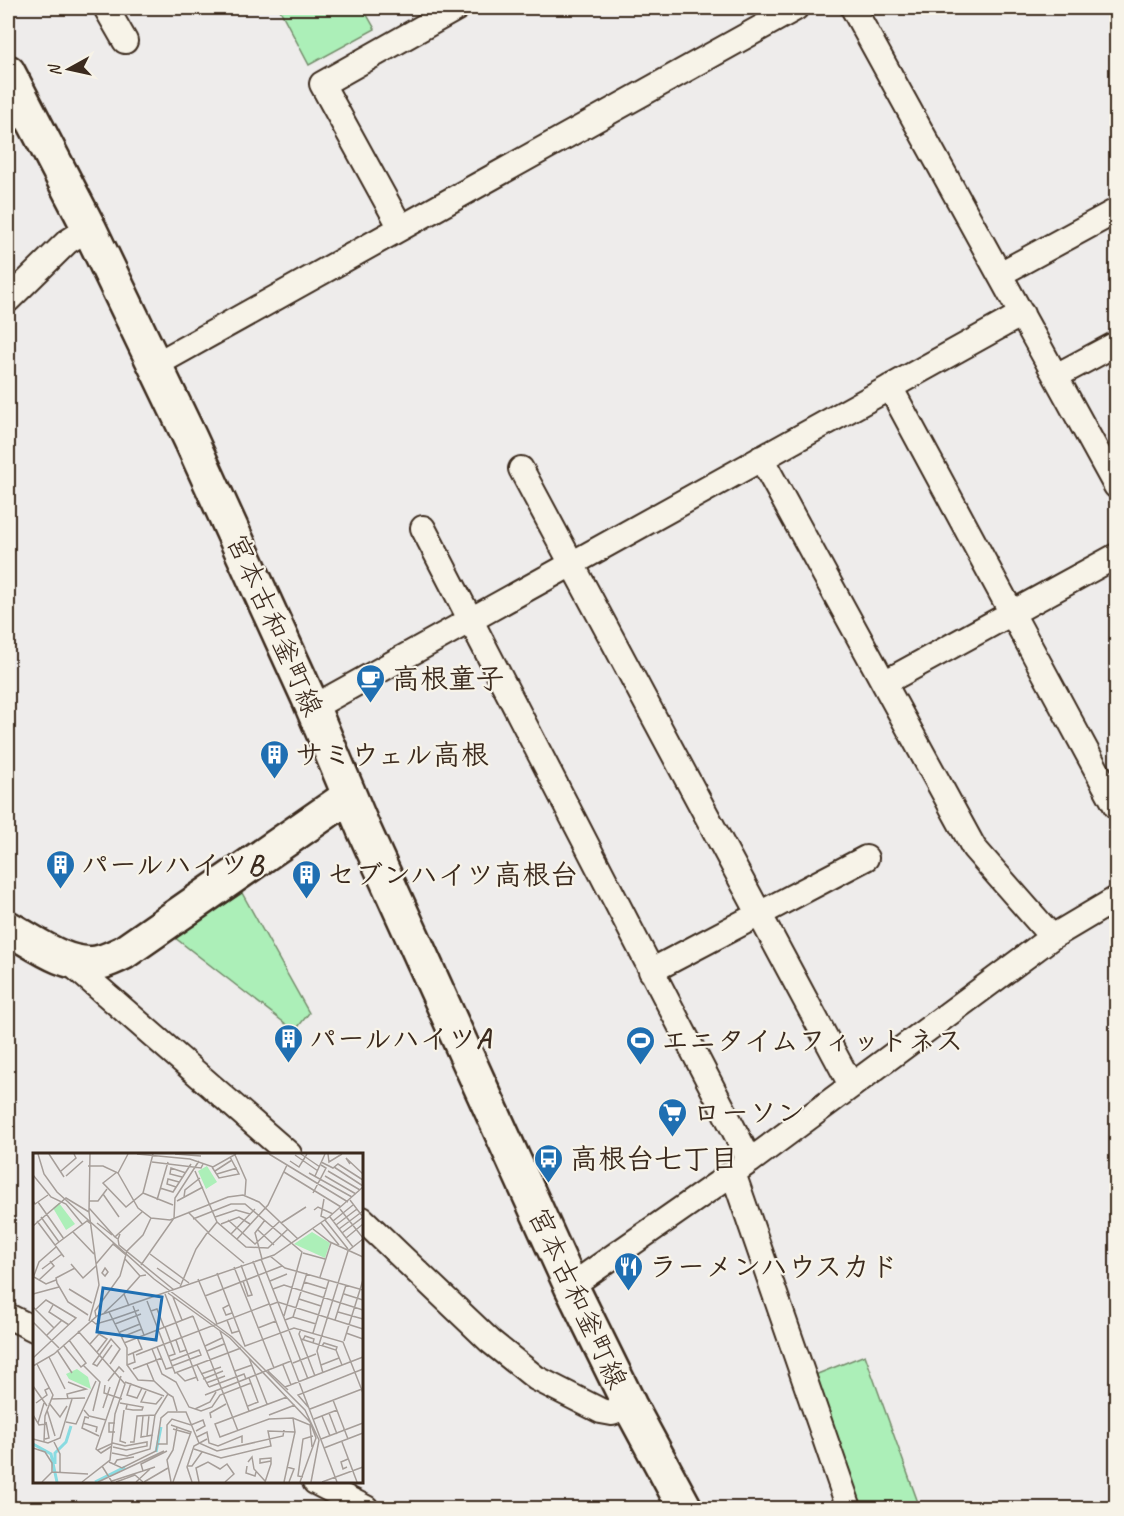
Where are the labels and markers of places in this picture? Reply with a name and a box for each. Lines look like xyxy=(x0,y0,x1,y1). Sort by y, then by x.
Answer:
place label: 高根童子 xyxy=(392,661,504,696)
cafe icon: 高根童子 xyxy=(355,662,387,704)
place label: サミウェル高根 xyxy=(295,737,489,772)
building icon: サミウェル高根 xyxy=(258,738,290,780)
place label: パールハイツB xyxy=(81,847,265,882)
building icon: パールハイツB xyxy=(44,848,76,890)
place label: セブンハイツ高根台 xyxy=(327,857,578,892)
building icon: セブンハイツ高根台 xyxy=(290,858,322,900)
place label: パールハイツA xyxy=(309,1021,492,1056)
building icon: パールハイツA xyxy=(272,1022,304,1064)
place label: エニタイムフィットネス xyxy=(661,1023,963,1058)
sports icon: エニタイムフィットネス xyxy=(624,1024,656,1066)
place label: ローソン xyxy=(693,1095,805,1130)
supermarket icon: ローソン xyxy=(656,1096,688,1138)
place label: 高根台七丁目 xyxy=(570,1141,738,1176)
bus stop icon: 高根台七丁目 xyxy=(533,1142,565,1184)
place label: ラーメンハウスカド xyxy=(649,1249,898,1284)
restaurant icon: ラーメンハウスカド xyxy=(612,1250,644,1292)

